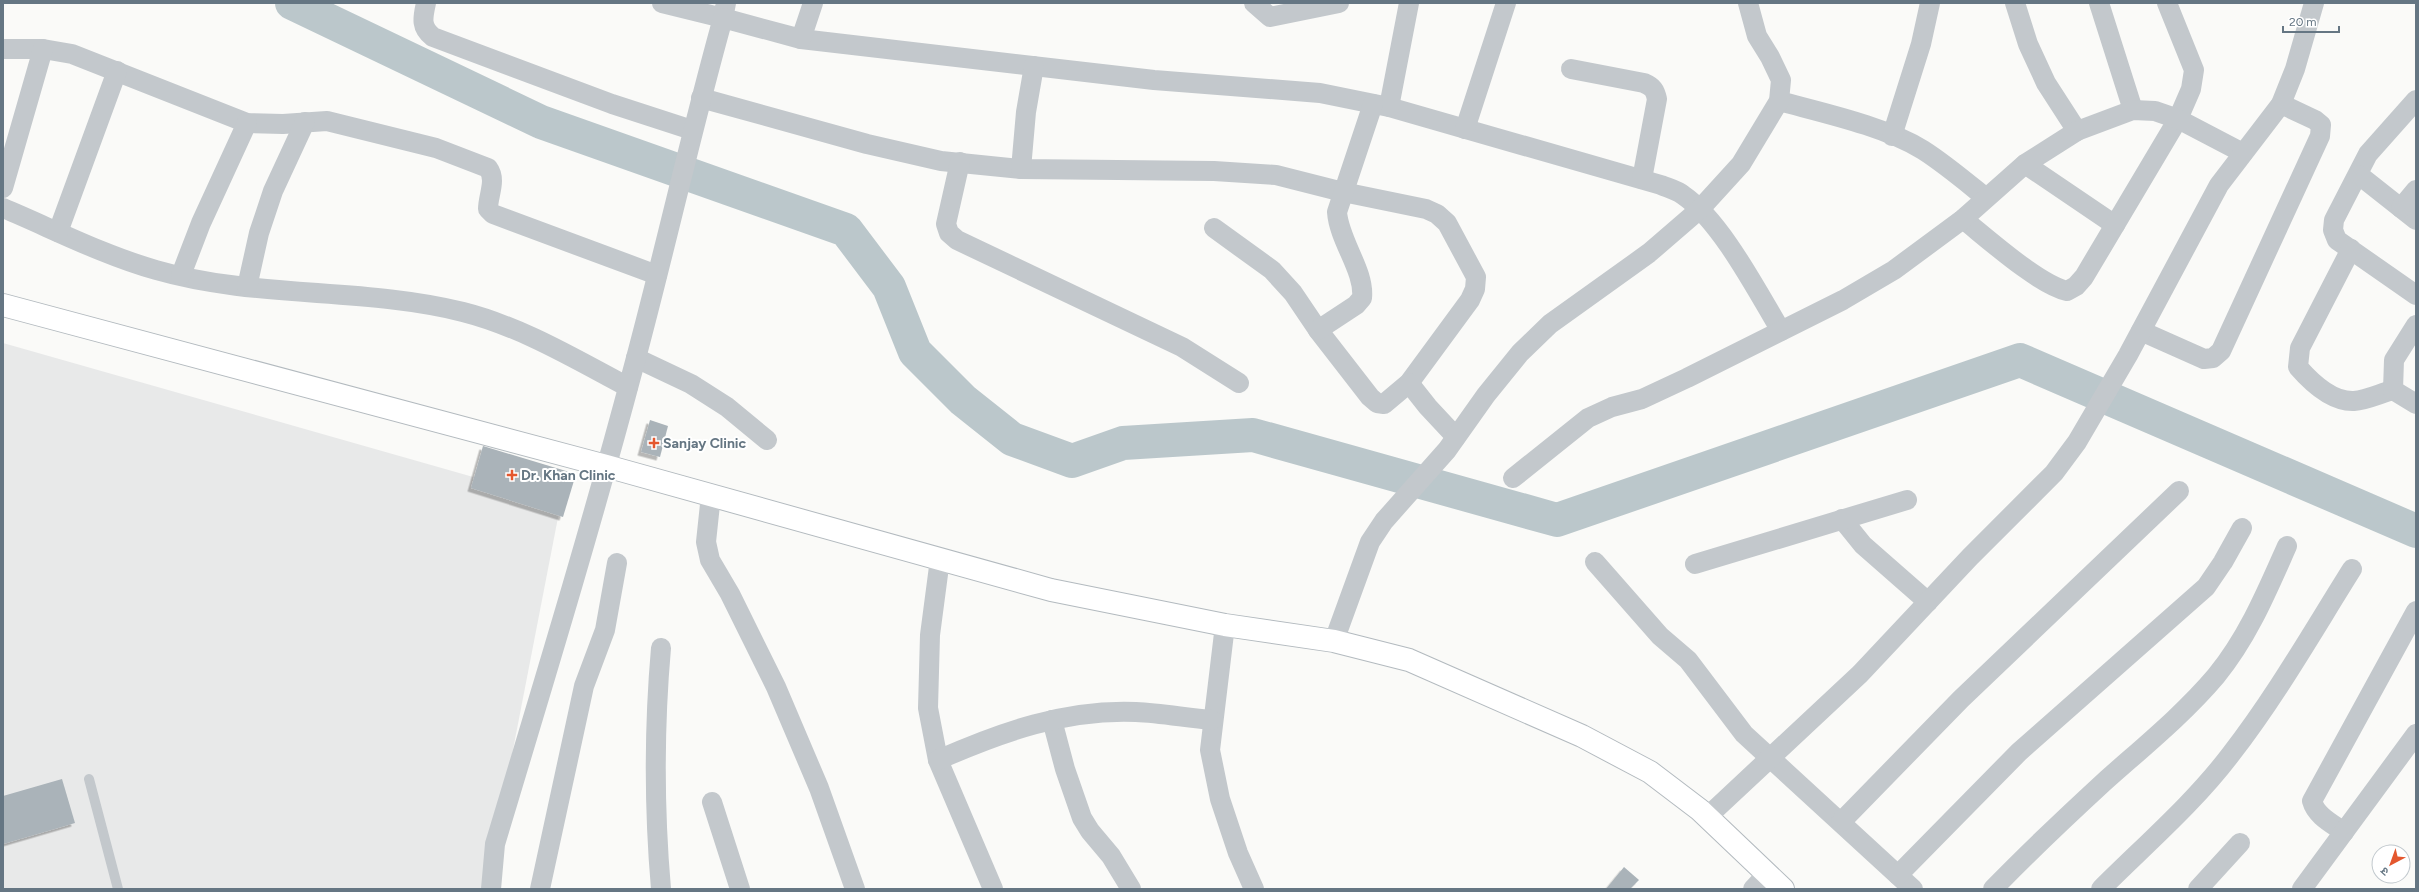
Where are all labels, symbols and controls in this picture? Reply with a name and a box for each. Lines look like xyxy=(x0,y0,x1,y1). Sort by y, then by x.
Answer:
scale bar xyxy=(2283,8,2339,34)
text: 20 m xyxy=(2289,15,2317,29)
place label: Sanjay Clinic xyxy=(663,435,747,452)
marker: Sanjay Clinic xyxy=(648,437,660,449)
place label: Dr. Khan Clinic xyxy=(521,467,616,484)
marker: Dr. Khan Clinic xyxy=(506,469,518,481)
north arrow xyxy=(2371,844,2411,884)
text: उ xyxy=(2378,864,2391,878)

